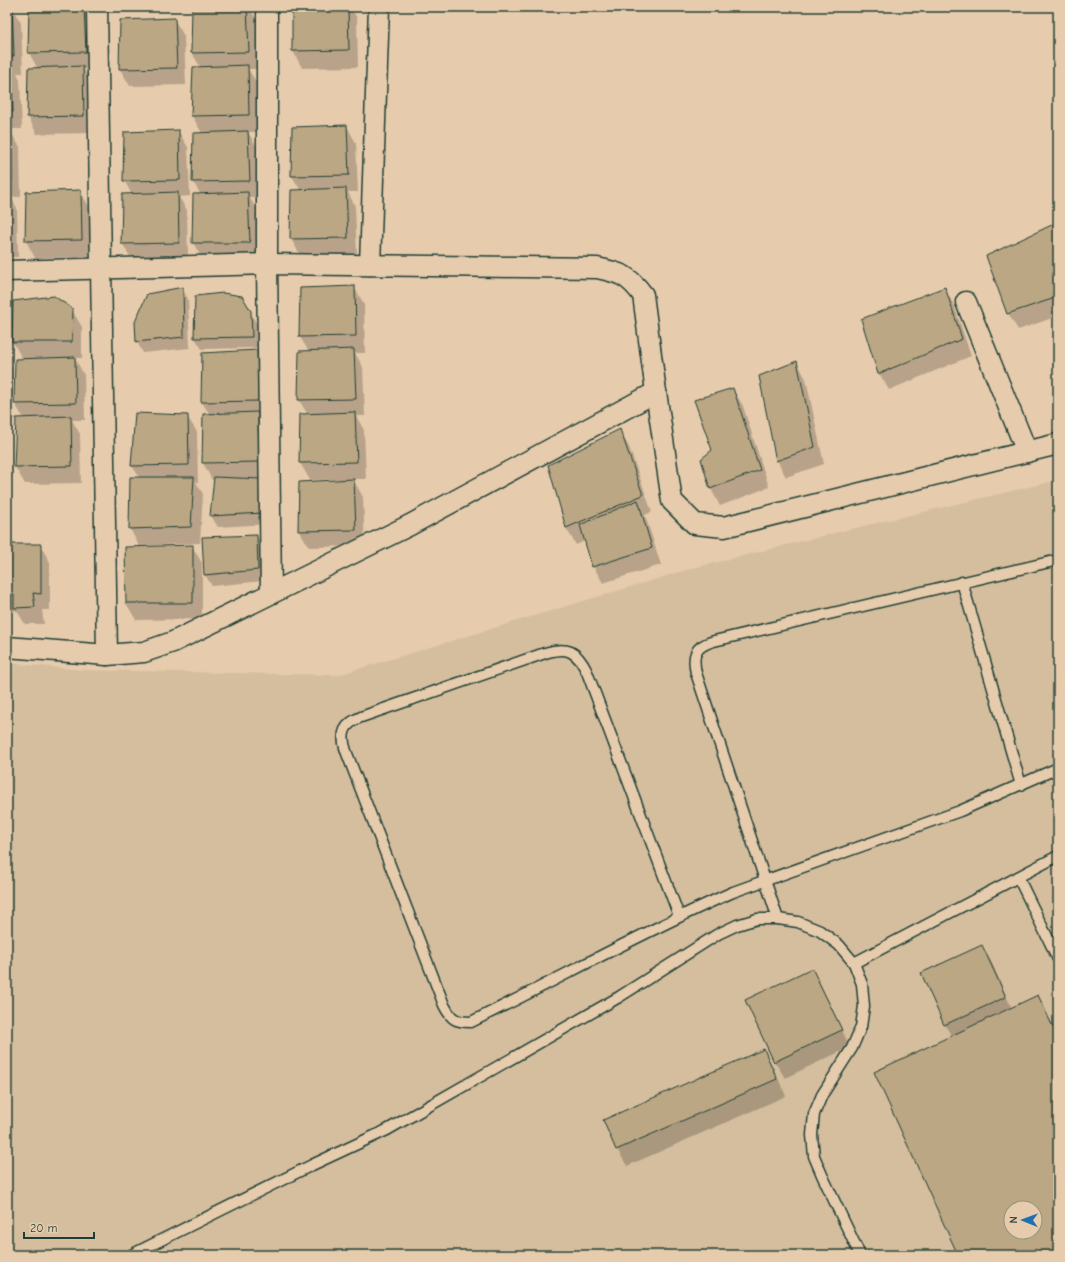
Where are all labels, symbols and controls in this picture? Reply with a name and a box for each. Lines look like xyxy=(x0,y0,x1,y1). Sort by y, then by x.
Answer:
north arrow xyxy=(1003,1200,1043,1240)
scale bar xyxy=(24,1214,94,1240)
text: N xyxy=(1007,1216,1020,1224)
text: 20 m xyxy=(30,1221,58,1235)

